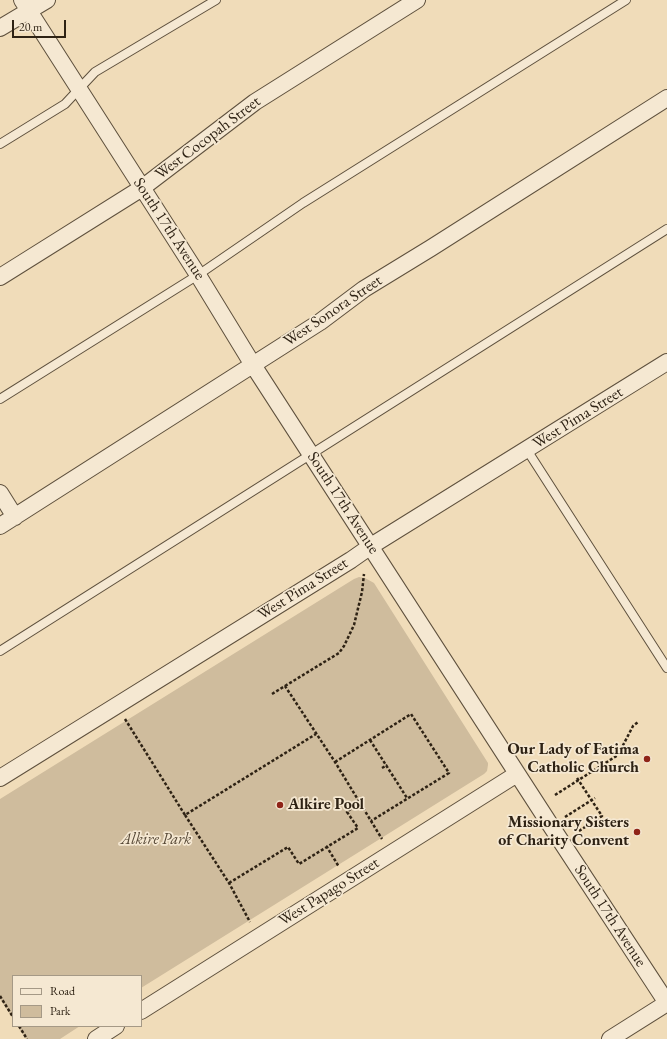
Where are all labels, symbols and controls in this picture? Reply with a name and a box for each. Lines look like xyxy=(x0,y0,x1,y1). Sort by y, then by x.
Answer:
scale bar xyxy=(14,12,68,38)
text: 20 m xyxy=(19,19,42,35)
street label: West Cocopah Street xyxy=(151,92,265,184)
street label: South 17th Avenue xyxy=(129,174,209,284)
street label: West Sonora Street xyxy=(280,271,386,351)
street label: West Pima Street xyxy=(529,383,627,453)
street label: South 17th Avenue xyxy=(303,448,383,558)
street label: West Pima Street xyxy=(254,554,352,624)
place label: Our Lady of Fatima Catholic Church xyxy=(507,740,639,778)
marker: Our Lady of Fatima Catholic Church xyxy=(642,754,652,764)
place label: Alkire Pool xyxy=(288,795,364,815)
marker: Alkire Pool xyxy=(275,800,285,810)
place label: Missionary Sisters of Charity Convent xyxy=(498,813,629,851)
marker: Missionary Sisters of Charity Convent xyxy=(632,827,642,837)
park label: Alkire Park xyxy=(121,830,191,850)
street label: West Papago Street xyxy=(275,853,383,931)
street label: South 17th Avenue xyxy=(570,861,650,971)
legend xyxy=(12,975,142,1027)
text: Road xyxy=(50,983,75,999)
text: Park xyxy=(50,1003,70,1019)

